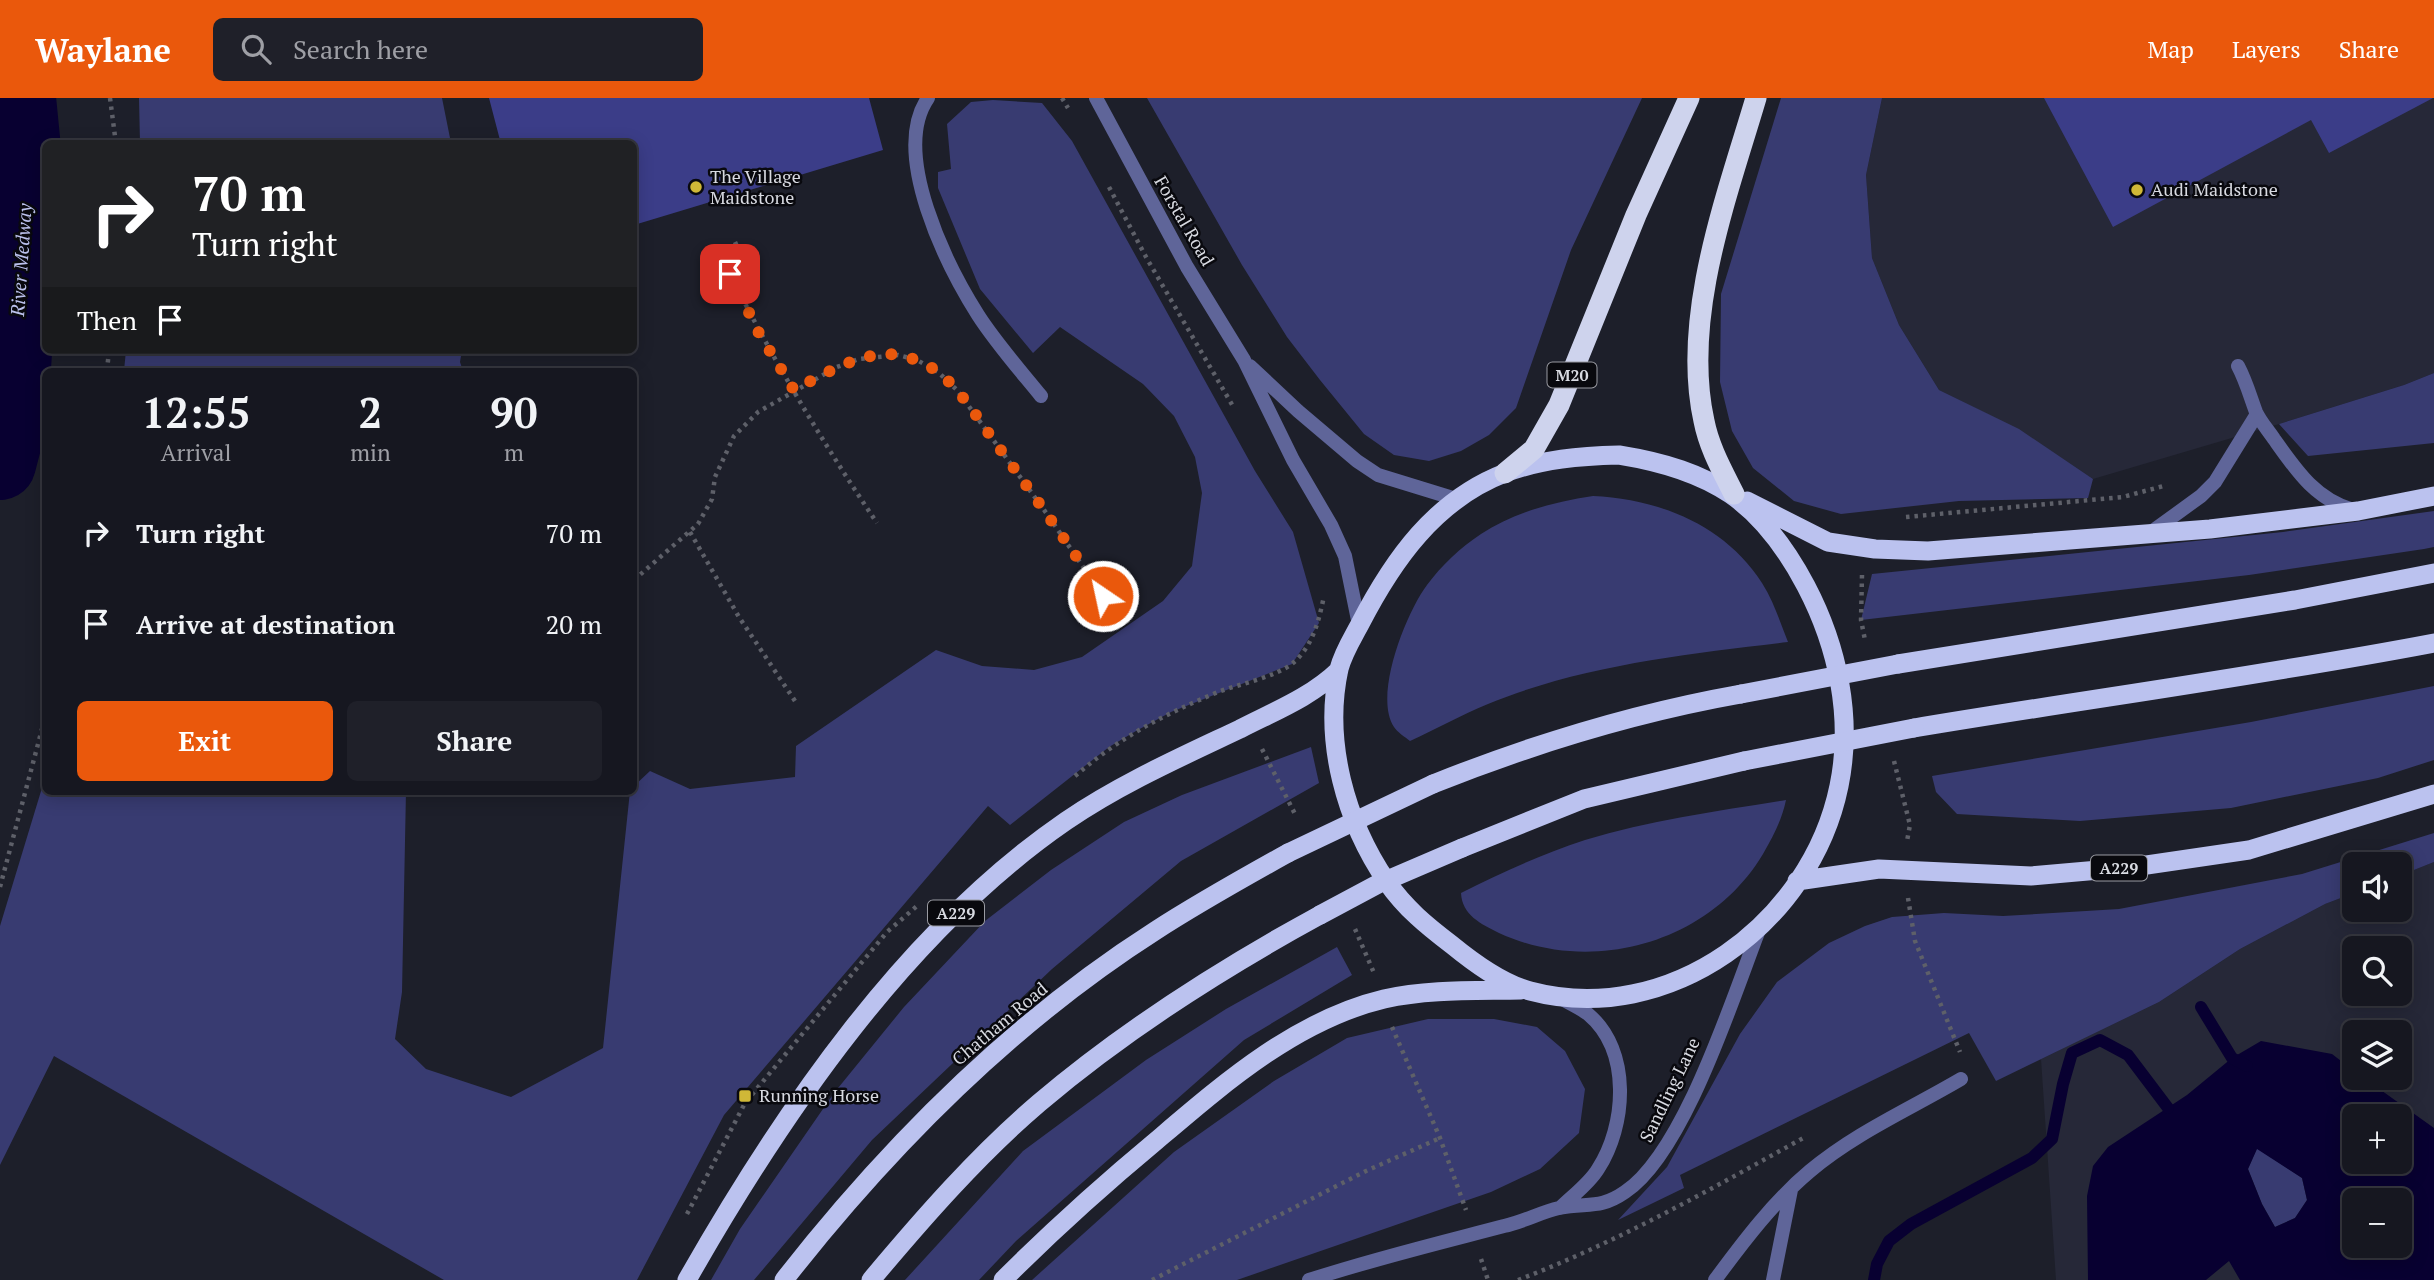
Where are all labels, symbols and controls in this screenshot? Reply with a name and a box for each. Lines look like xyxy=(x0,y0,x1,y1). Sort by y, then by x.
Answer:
search box xyxy=(213,18,703,81)
text: Waylane xyxy=(35,28,171,71)
icon: search xyxy=(237,30,275,68)
text: Search here xyxy=(293,32,428,66)
text: Map xyxy=(2147,33,2194,65)
text: Layers xyxy=(2232,33,2301,65)
text: Share xyxy=(2339,33,2399,65)
text: 70 m xyxy=(192,160,306,225)
place label: The Village Maidstone xyxy=(710,164,801,209)
icon: right xyxy=(77,168,168,259)
street label: Forstal Road xyxy=(1149,171,1220,270)
place label: Audi Maidstone xyxy=(2151,177,2278,201)
marker: The Village Maidstone xyxy=(688,179,704,195)
marker: Audi Maidstone xyxy=(2129,182,2145,198)
water label: River Medway xyxy=(4,201,37,318)
text: Turn right xyxy=(192,223,338,265)
pin xyxy=(700,244,760,304)
icon: arrive xyxy=(711,255,749,293)
icon: arrive xyxy=(151,301,189,339)
text: Then xyxy=(77,303,137,337)
road number: M20 xyxy=(1548,362,1596,388)
text: 12:55 xyxy=(141,384,251,440)
text: 2 xyxy=(359,384,382,440)
text: 90 xyxy=(490,384,538,440)
text: Arrival xyxy=(161,437,231,468)
text: min xyxy=(350,437,391,468)
text: m xyxy=(504,437,524,468)
icon: right xyxy=(77,514,115,552)
text: Turn right xyxy=(136,516,265,550)
text: 70 m xyxy=(546,516,602,550)
position arrow xyxy=(1066,559,1140,633)
icon: arrive xyxy=(77,605,115,643)
text: Arrive at destination xyxy=(136,607,395,641)
text: 20 m xyxy=(546,607,602,641)
button: Exit xyxy=(77,701,333,781)
button: Share xyxy=(347,701,602,781)
map controls xyxy=(2342,852,2412,1258)
button: sound xyxy=(2342,852,2412,922)
road number: A229 xyxy=(2091,856,2147,880)
road number: A229 xyxy=(928,900,984,926)
button: search xyxy=(2342,936,2412,1006)
street label: Chatham Road xyxy=(947,976,1052,1070)
button: layers xyxy=(2342,1020,2412,1090)
street label: Sandling Lane xyxy=(1633,1033,1705,1146)
place label: Running Horse xyxy=(759,1083,879,1107)
marker: Running Horse xyxy=(737,1088,753,1104)
button: + xyxy=(2342,1104,2412,1174)
button: − xyxy=(2342,1188,2412,1258)

